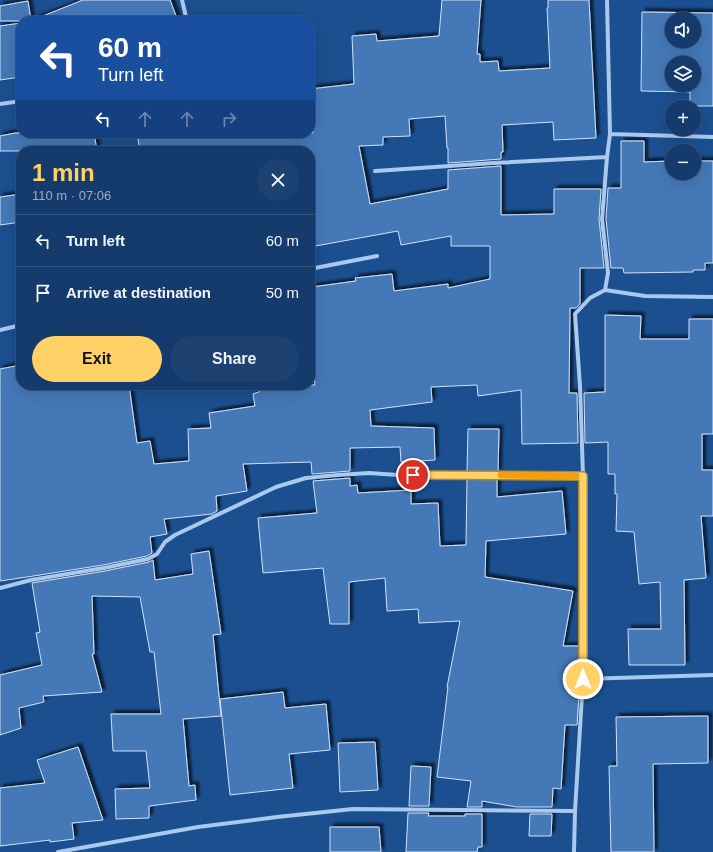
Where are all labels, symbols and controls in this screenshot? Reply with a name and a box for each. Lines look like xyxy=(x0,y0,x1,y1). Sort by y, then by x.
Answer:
map controls xyxy=(665,12,701,180)
button: sound xyxy=(665,12,701,48)
icon: left xyxy=(32,32,84,84)
text: 60 m xyxy=(98,32,162,63)
button: layers xyxy=(665,56,701,92)
text: Turn left xyxy=(98,65,163,85)
button: + xyxy=(665,100,701,136)
icon: left xyxy=(92,108,114,130)
icon: ahead xyxy=(134,108,156,130)
icon: ahead xyxy=(176,108,198,130)
icon: right xyxy=(218,108,240,130)
button: − xyxy=(665,144,701,180)
text: 1 min xyxy=(32,159,95,186)
button: close xyxy=(257,159,299,201)
text: 110 m · 07:06 xyxy=(32,188,111,203)
icon: left xyxy=(32,230,54,252)
text: Turn left xyxy=(66,232,125,249)
text: 60 m xyxy=(266,232,299,249)
icon: arrive xyxy=(32,282,54,304)
text: Arrive at destination xyxy=(66,284,211,301)
text: 50 m xyxy=(266,284,299,301)
button: Exit xyxy=(32,336,162,382)
button: Share xyxy=(170,336,299,382)
pin xyxy=(396,458,430,492)
icon: arrive xyxy=(402,464,424,486)
position arrow xyxy=(562,658,604,700)

